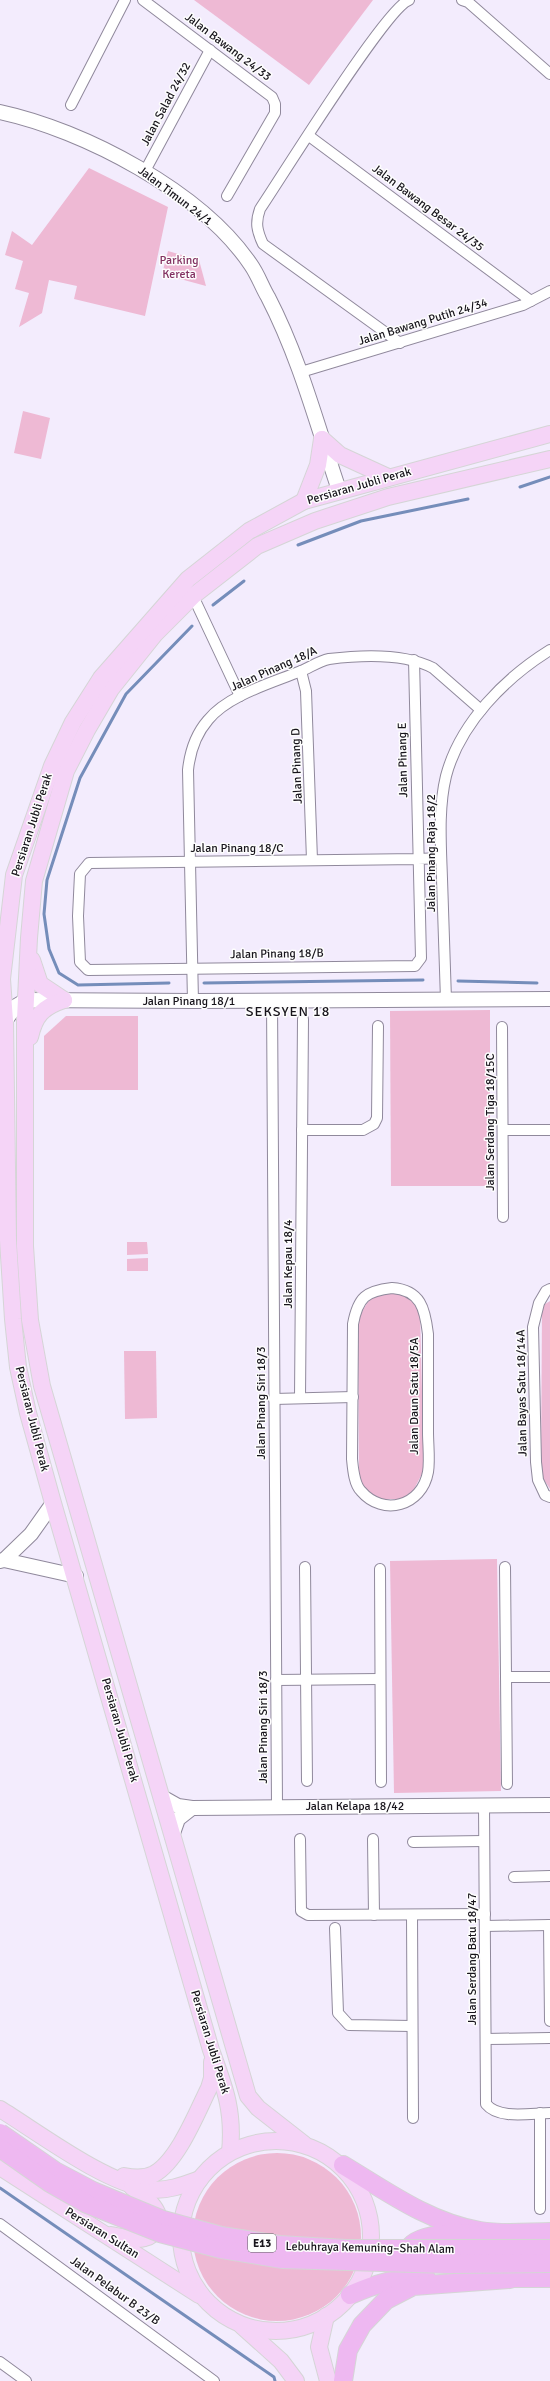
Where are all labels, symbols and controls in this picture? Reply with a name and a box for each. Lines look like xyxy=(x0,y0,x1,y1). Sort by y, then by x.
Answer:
street label: Jalan Bawang 24/33 xyxy=(182,10,274,84)
street label: Jalan Salad 24/32 xyxy=(138,60,194,148)
street label: Jalan Bawang Besar 24/35 xyxy=(369,161,487,255)
street label: Jalan Timun 24/1 xyxy=(135,163,215,229)
park label: Parking Kereta xyxy=(159,253,199,282)
street label: Jalan Bawang Putih 24/34 xyxy=(357,295,490,349)
street label: Persiaran Jubli Perak xyxy=(305,464,413,508)
street label: Jalan Pinang 18/A xyxy=(229,643,320,695)
street label: Jalan Pinang E xyxy=(395,722,411,798)
street label: Jalan Pinang D xyxy=(288,728,306,804)
street label: Persiaran Jubli Perak xyxy=(8,771,56,879)
street label: Jalan Pinang Raja 18/2 xyxy=(424,794,439,912)
street label: Jalan Pinang 18/C xyxy=(190,841,284,856)
street label: Jalan Pinang 18/B xyxy=(230,946,324,962)
street label: Jalan Pinang 18/1 xyxy=(143,994,235,1009)
district label: SEKSYEN 18 xyxy=(246,1003,330,1020)
street label: Jalan Serdang Tiga 18/15C xyxy=(483,1053,498,1191)
street label: Jalan Kepau 18/4 xyxy=(281,1219,296,1309)
street label: Jalan Bayas Satu 18/14A xyxy=(513,1329,531,1457)
street label: Jalan Daun Satu 18/5A xyxy=(407,1337,422,1455)
street label: Jalan Pinang Siri 18/3 xyxy=(254,1346,269,1460)
street label: Persiaran Jubli Perak xyxy=(12,1365,52,1473)
street label: Jalan Pinang Siri 18/3 xyxy=(256,1670,271,1784)
street label: Persiaran Jubli Perak xyxy=(98,1676,142,1784)
street label: Jalan Kelapa 18/42 xyxy=(306,1799,404,1814)
street label: Jalan Serdang Batu 18/47 xyxy=(465,1893,480,2025)
street label: Persiaran Jubli Perak xyxy=(187,1988,233,2096)
street label: Persiaran Sultan xyxy=(62,2204,142,2262)
road number: E13 xyxy=(248,2234,276,2252)
street label: Lebuhraya Kemuning–Shah Alam xyxy=(285,2239,455,2257)
street label: Jalan Pelabur B 23/B xyxy=(67,2253,163,2329)

